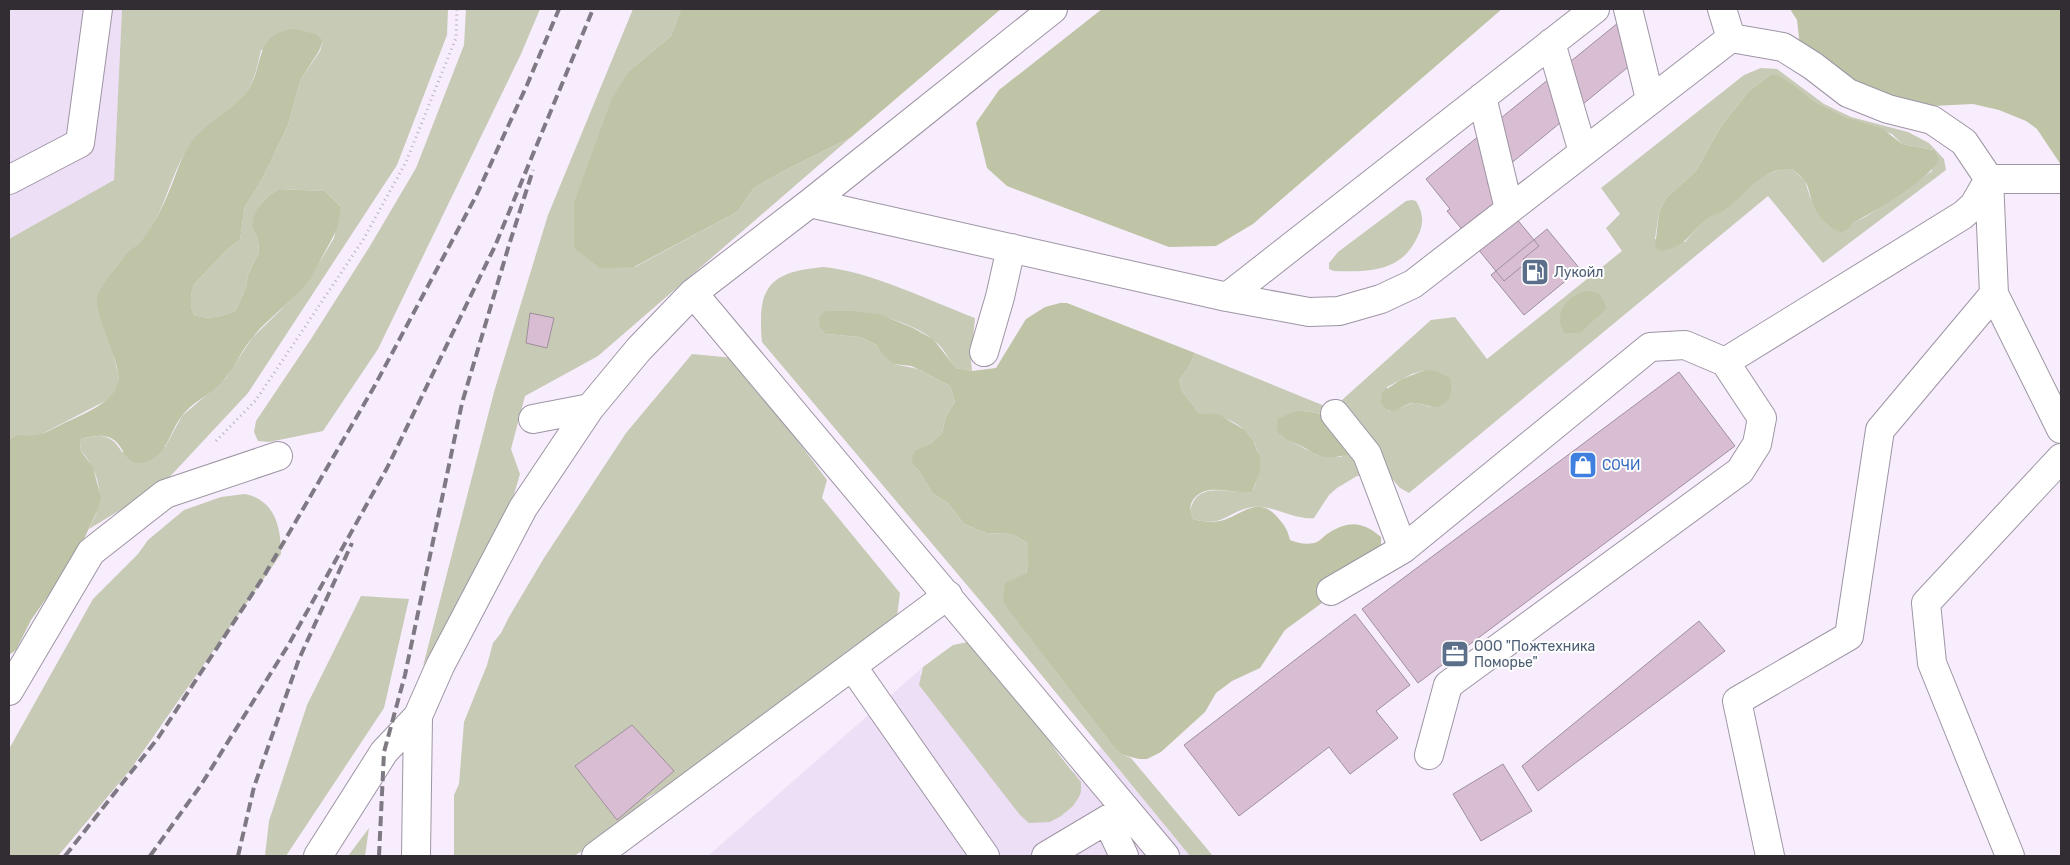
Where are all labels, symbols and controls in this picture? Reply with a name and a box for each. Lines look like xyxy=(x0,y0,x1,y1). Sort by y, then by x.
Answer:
fuel station icon: Лукойл xyxy=(1520,257,1550,287)
place label: Лукойл xyxy=(1554,264,1603,281)
shop icon: СОЧИ xyxy=(1568,450,1598,480)
place label: СОЧИ xyxy=(1602,457,1640,474)
place label: ООО "Пожтехника Поморье" xyxy=(1474,638,1595,671)
office icon: ООО "Пожтехника Поморье" xyxy=(1440,639,1470,669)

